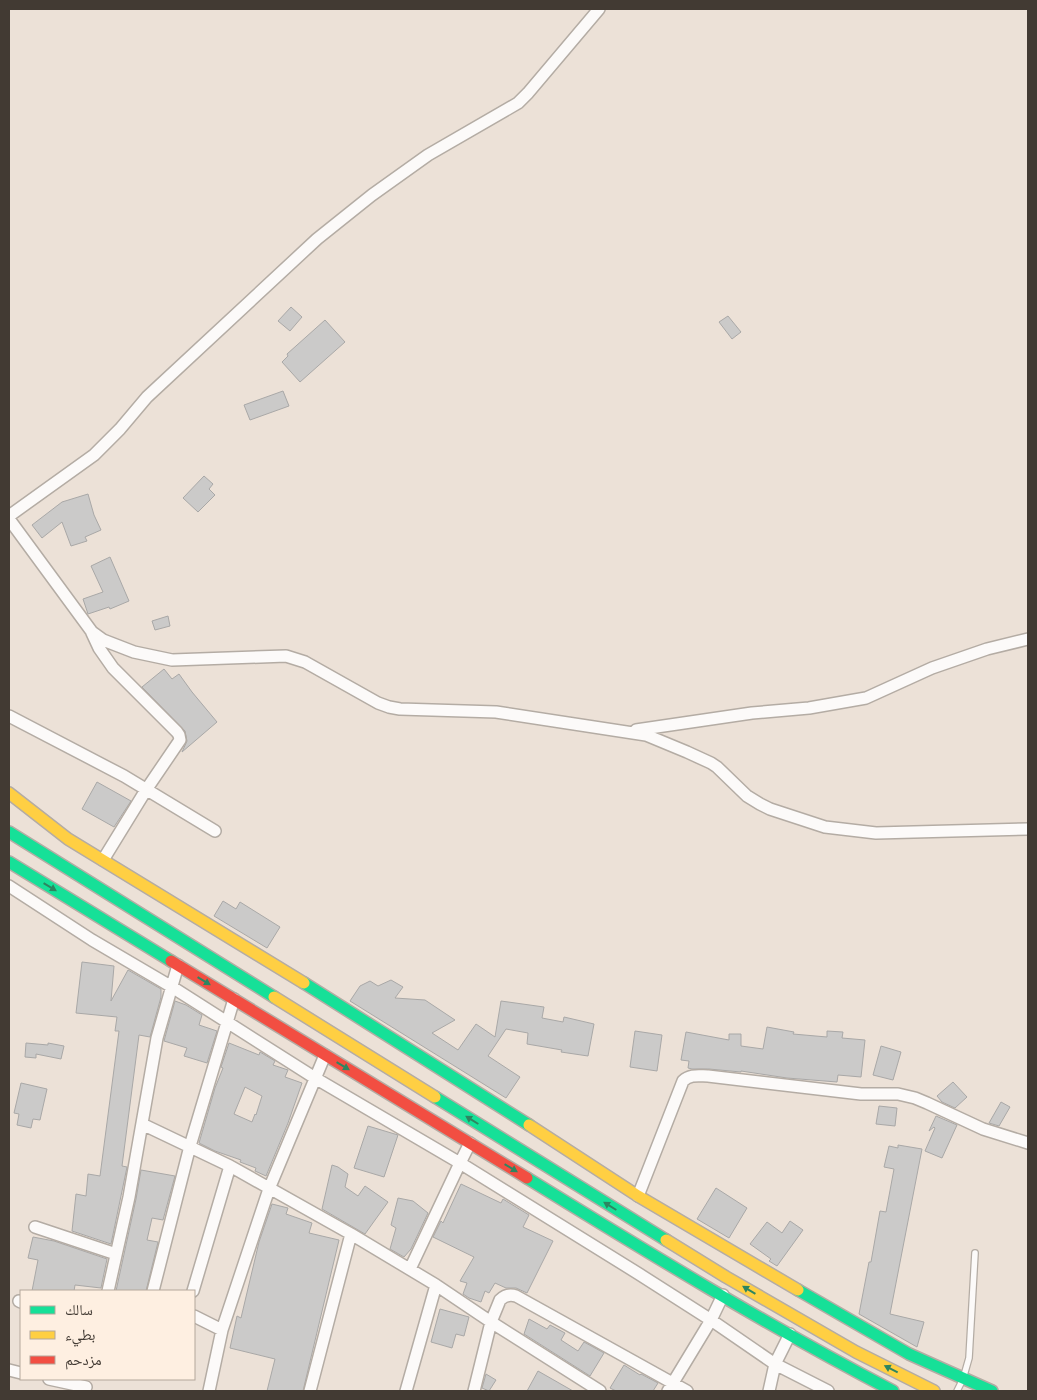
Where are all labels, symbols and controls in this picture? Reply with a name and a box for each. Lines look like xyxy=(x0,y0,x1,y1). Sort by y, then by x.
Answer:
one-way arrow xyxy=(44,883,57,892)
one-way arrow xyxy=(197,977,210,986)
one-way arrow xyxy=(336,1061,349,1070)
one-way arrow xyxy=(466,1115,479,1124)
one-way arrow xyxy=(505,1164,518,1173)
one-way arrow xyxy=(604,1201,617,1210)
one-way arrow xyxy=(742,1286,755,1295)
legend xyxy=(20,1290,195,1380)
text: سالك xyxy=(65,1300,93,1320)
text: بطيء xyxy=(65,1325,95,1347)
text: مزدحم xyxy=(65,1350,102,1370)
one-way arrow xyxy=(884,1365,898,1373)

